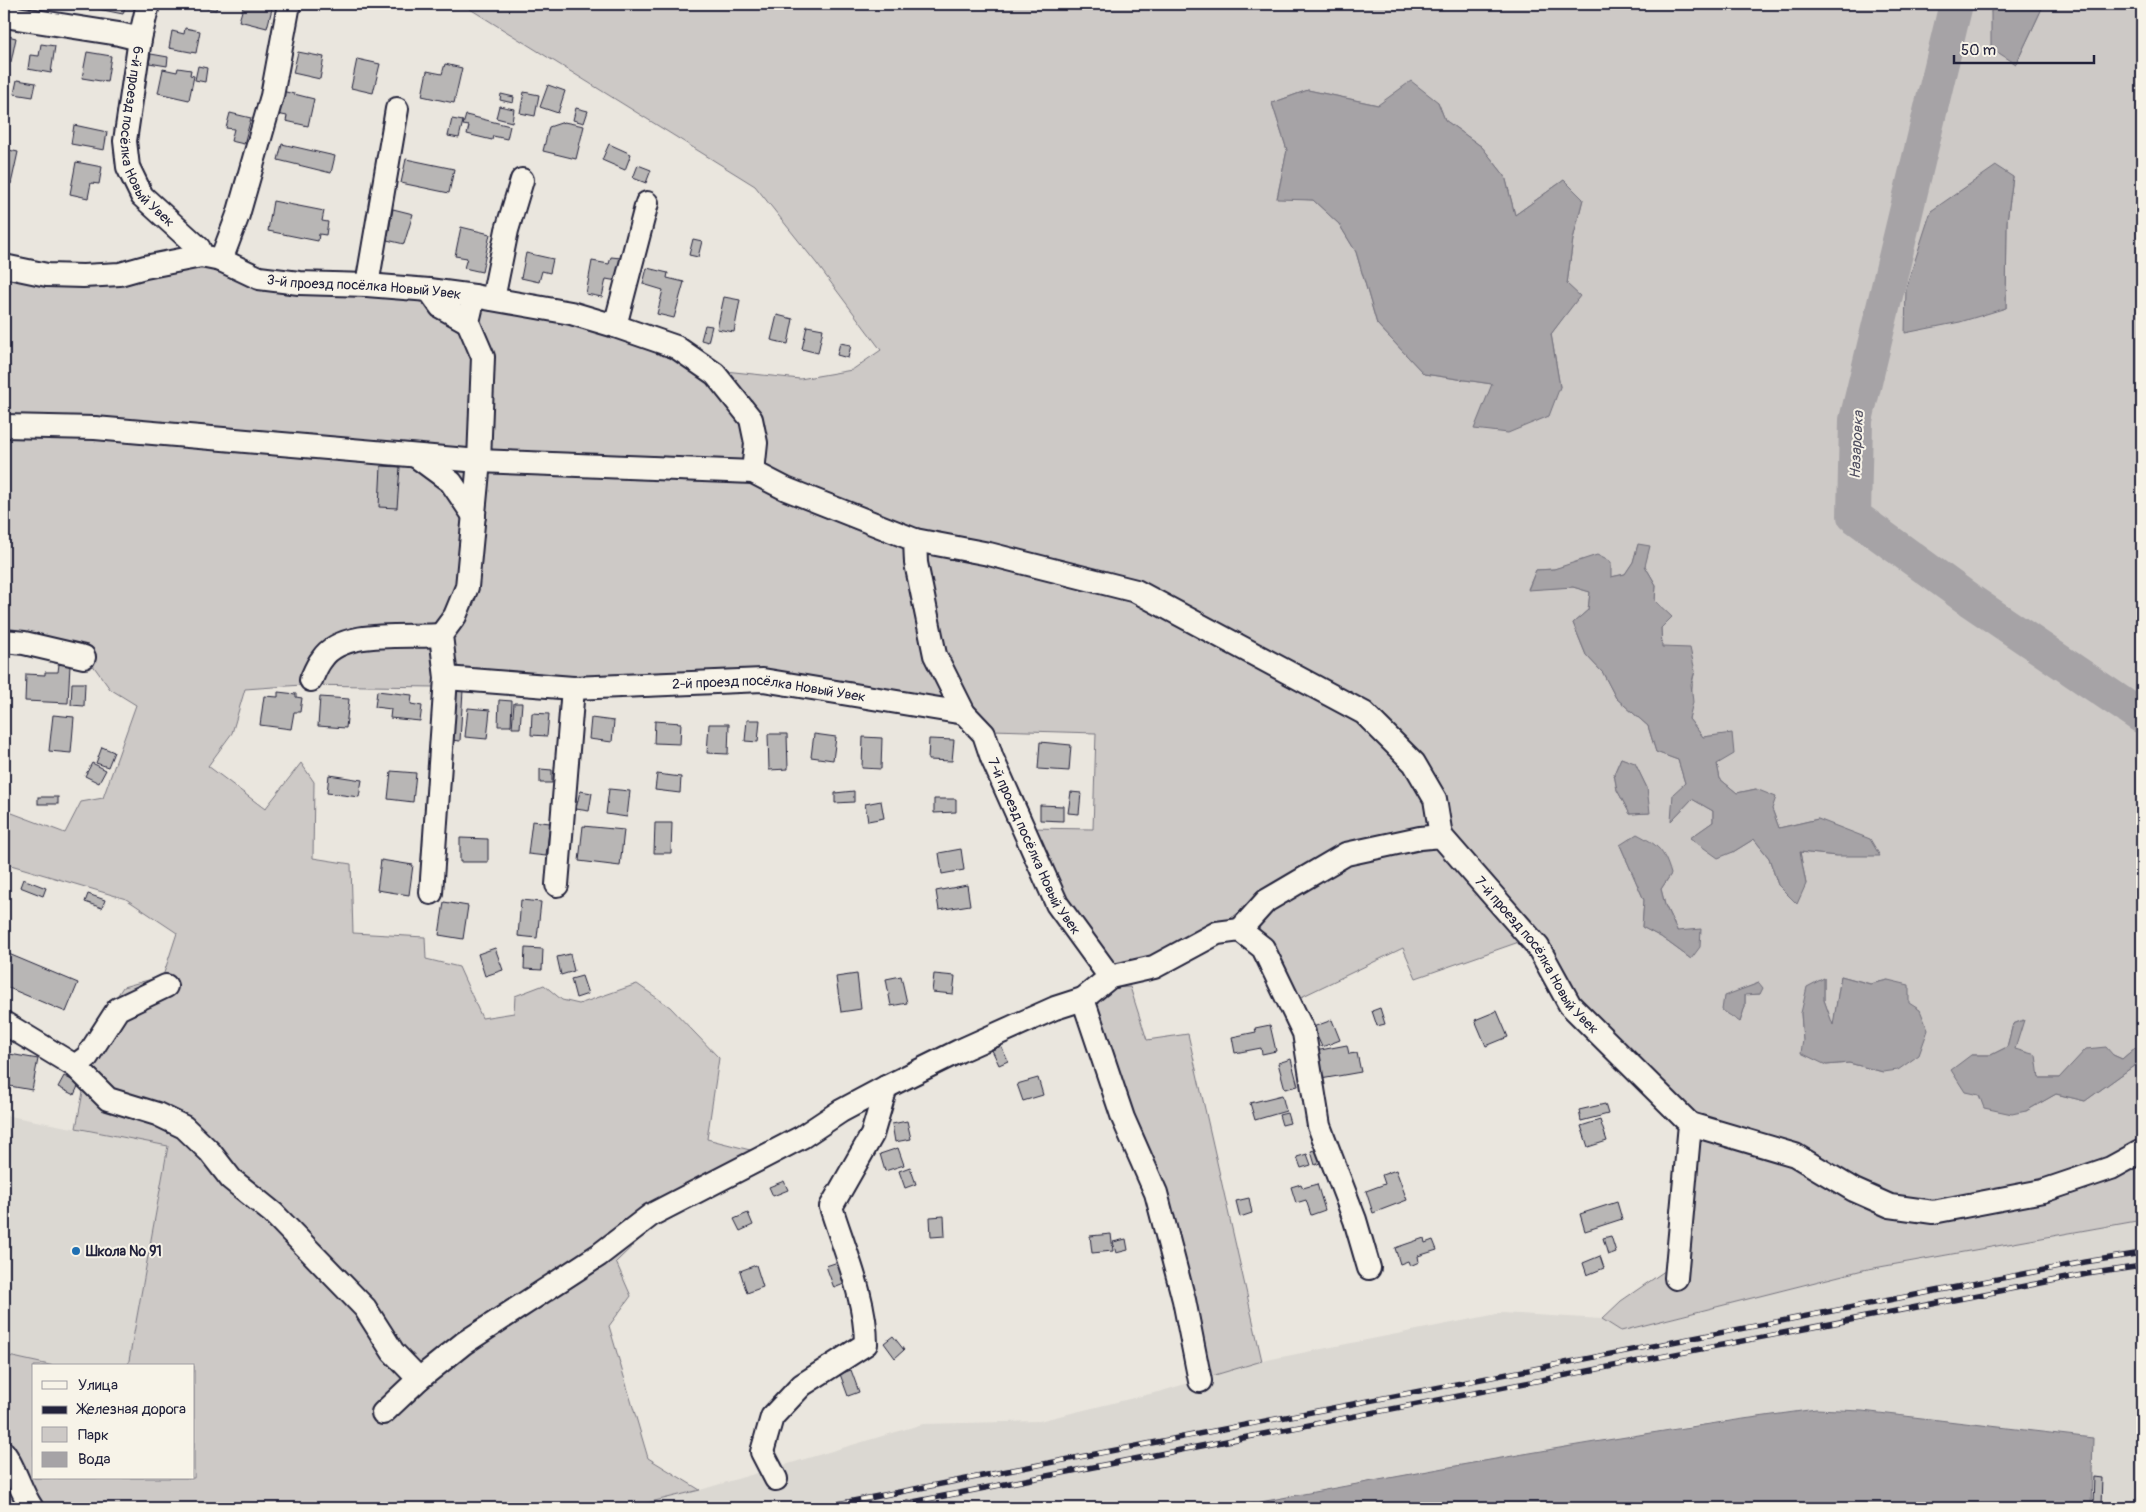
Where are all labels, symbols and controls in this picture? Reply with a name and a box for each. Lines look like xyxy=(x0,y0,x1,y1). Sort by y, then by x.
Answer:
scale bar xyxy=(1954,32,2094,64)
text: 50 m xyxy=(1961,41,1996,60)
street label: 6-й проезд посёлка Новый Увек xyxy=(116,45,178,230)
street label: 3-й проезд посёлка Новый Увек xyxy=(266,271,462,303)
water label: Назаровка xyxy=(1846,410,1868,479)
street label: 2-й проезд посёлка Новый Увек xyxy=(672,671,867,705)
street label: 7-й проезд посёлка Новый Увек xyxy=(984,755,1085,938)
street label: 7-й проезд посёлка Новый Увек xyxy=(1472,873,1602,1037)
place label: Школа № 91 xyxy=(85,1243,162,1260)
marker: Школа № 91 xyxy=(70,1245,82,1257)
legend xyxy=(32,1364,195,1480)
text: Улица xyxy=(78,1376,118,1395)
text: Железная дорога xyxy=(76,1400,186,1419)
text: Парк xyxy=(78,1426,109,1445)
text: Вода xyxy=(78,1450,111,1469)

